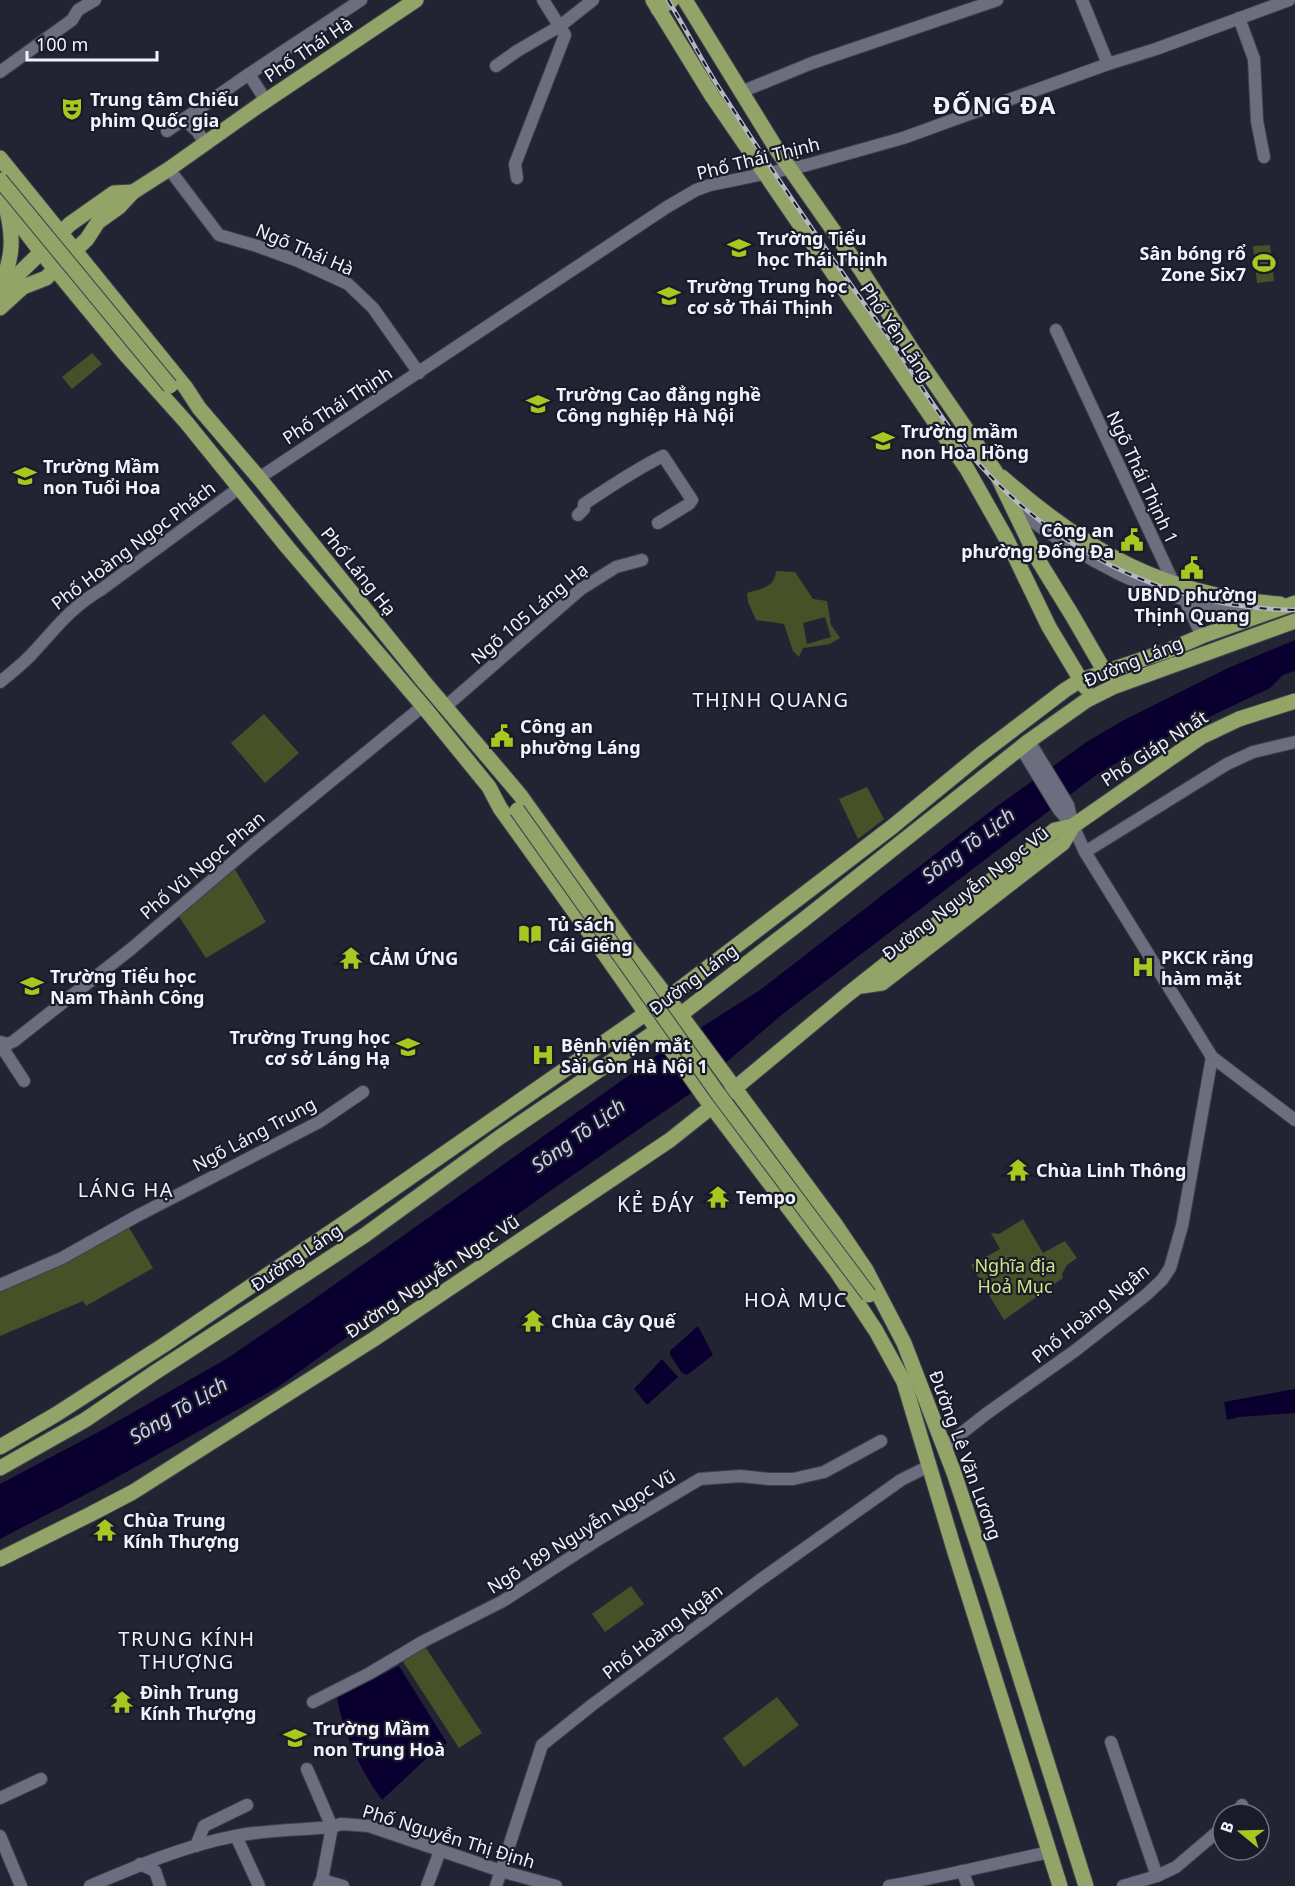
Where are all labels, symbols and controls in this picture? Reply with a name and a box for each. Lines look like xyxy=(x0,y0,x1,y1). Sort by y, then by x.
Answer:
street label: Phố Thái Hà xyxy=(259,11,357,87)
scale bar xyxy=(27,24,158,62)
text: 100 m xyxy=(36,32,88,56)
place label: Trung tâm Chiếu phim Quốc gia xyxy=(90,87,239,132)
district label: ĐỐNG ĐA xyxy=(933,88,1057,121)
theatre icon: Trung tâm Chiếu phim Quốc gia xyxy=(59,96,85,122)
street label: Phố Thái Thịnh xyxy=(694,131,822,185)
street label: Ngõ Thái Hà xyxy=(252,218,358,280)
place label: Trường Tiểu học Thái Thịnh xyxy=(757,226,888,271)
school or university icon: Trường Tiểu học Thái Thịnh xyxy=(726,235,752,261)
place label: Sân bóng rổ Zone Six7 xyxy=(1140,241,1246,286)
sports icon: Sân bóng rổ Zone Six7 xyxy=(1251,250,1277,276)
place label: Trường Trung học cơ sở Thái Thịnh xyxy=(687,274,847,319)
street label: Phố Yên Lãng xyxy=(855,278,939,386)
school or university icon: Trường Trung học cơ sở Thái Thịnh xyxy=(656,283,682,309)
street label: Phố Thái Thịnh xyxy=(278,361,396,449)
place label: Trường Cao đẳng nghề Công nghiệp Hà Nội xyxy=(556,382,761,427)
school or university icon: Trường Cao đẳng nghề Công nghiệp Hà Nội xyxy=(525,391,551,417)
street label: Ngõ Thái Thịnh 1 xyxy=(1102,407,1184,547)
place label: Trường mầm non Hoa Hồng xyxy=(901,419,1029,464)
school or university icon: Trường mầm non Hoa Hồng xyxy=(870,428,896,454)
place label: Trường Mầm non Tuổi Hoa xyxy=(43,454,161,499)
school or university icon: Trường Mầm non Tuổi Hoa xyxy=(12,463,38,489)
street label: Phố Hoàng Ngọc Phách xyxy=(46,475,220,615)
place label: Công an phường Đống Đa xyxy=(961,518,1114,563)
street label: Phố Láng Hạ xyxy=(316,522,402,620)
public building icon: Công an phường Đống Đa xyxy=(1119,527,1145,553)
public building icon: UBND phường Thịnh Quang xyxy=(1179,555,1205,581)
street label: Ngõ 105 Láng Hạ xyxy=(465,557,593,669)
place label: UBND phường Thịnh Quang xyxy=(1127,582,1257,627)
street label: Đường Láng xyxy=(1080,630,1186,692)
district label: THỊNH QUANG xyxy=(692,686,850,713)
street label: Phố Giáp Nhất xyxy=(1096,704,1212,791)
place label: Công an phường Láng xyxy=(520,714,641,759)
public building icon: Công an phường Láng xyxy=(489,723,515,749)
water label: Sông Tô Lịch xyxy=(916,801,1020,889)
street label: Phố Vũ Ngọc Phan xyxy=(134,806,270,924)
street label: Đường Nguyễn Ngọc Vũ xyxy=(877,820,1053,966)
place label: Tủ sách Cái Giếng xyxy=(548,912,633,957)
library icon: Tủ sách Cái Giếng xyxy=(517,921,543,947)
street label: Đường Láng xyxy=(644,938,742,1020)
temple icon: CẢM ỨNG xyxy=(338,945,364,971)
place label: PKCK răng hàm mặt xyxy=(1161,945,1254,990)
place label: CẢM ỨNG xyxy=(369,946,458,970)
hospital icon: PKCK răng hàm mặt xyxy=(1130,954,1156,980)
place label: Trường Tiểu học Nam Thành Công xyxy=(50,964,204,1009)
school or university icon: Trường Tiểu học Nam Thành Công xyxy=(19,973,45,999)
place label: Trường Trung học cơ sở Láng Hạ xyxy=(230,1025,390,1070)
place label: Bệnh viện mắt Sài Gòn Hà Nội 1 xyxy=(561,1033,708,1078)
school or university icon: Trường Trung học cơ sở Láng Hạ xyxy=(395,1034,421,1060)
hospital icon: Bệnh viện mắt Sài Gòn Hà Nội 1 xyxy=(530,1042,556,1068)
street label: Ngõ Láng Trung xyxy=(188,1091,320,1177)
water label: Sông Tô Lịch xyxy=(525,1092,631,1178)
temple icon: Chùa Linh Thông xyxy=(1005,1157,1031,1183)
place label: Chùa Linh Thông xyxy=(1036,1158,1186,1182)
district label: LÁNG HẠ xyxy=(78,1176,174,1203)
temple icon: Tempo xyxy=(705,1184,731,1210)
place label: Tempo xyxy=(736,1185,796,1209)
district label: KẺ ĐÁY xyxy=(617,1190,695,1218)
street label: Đường Nguyễn Ngọc Vũ xyxy=(340,1209,524,1343)
street label: Đường Láng xyxy=(246,1218,346,1296)
park label: Nghĩa địa Hoả Mục xyxy=(974,1253,1056,1298)
street label: Phố Hoàng Ngân xyxy=(1026,1258,1154,1368)
district label: HOÀ MỤC xyxy=(744,1286,848,1313)
temple icon: Chùa Cây Quế xyxy=(520,1308,546,1334)
place label: Chùa Cây Quế xyxy=(551,1309,677,1333)
street label: Đường Lê Văn Lương xyxy=(924,1367,1008,1543)
water label: Sông Tô Lịch xyxy=(124,1370,232,1450)
street label: Ngõ 189 Nguyễn Ngọc Vũ xyxy=(482,1463,680,1599)
place label: Chùa Trung Kính Thượng xyxy=(123,1508,239,1553)
temple icon: Chùa Trung Kính Thượng xyxy=(92,1517,118,1543)
street label: Phố Hoàng Ngân xyxy=(597,1578,727,1684)
district label: TRUNG KÍNH THƯỢNG xyxy=(118,1625,256,1675)
place label: Đình Trung Kính Thượng xyxy=(140,1680,256,1725)
temple icon: Đình Trung Kính Thượng xyxy=(109,1689,135,1715)
place label: Trường Mầm non Trung Hoà xyxy=(313,1716,445,1761)
school or university icon: Trường Mầm non Trung Hoà xyxy=(282,1725,308,1751)
street label: Phố Nguyễn Thị Định xyxy=(360,1798,538,1874)
north arrow xyxy=(1211,1802,1271,1862)
text: B xyxy=(1215,1819,1239,1836)

